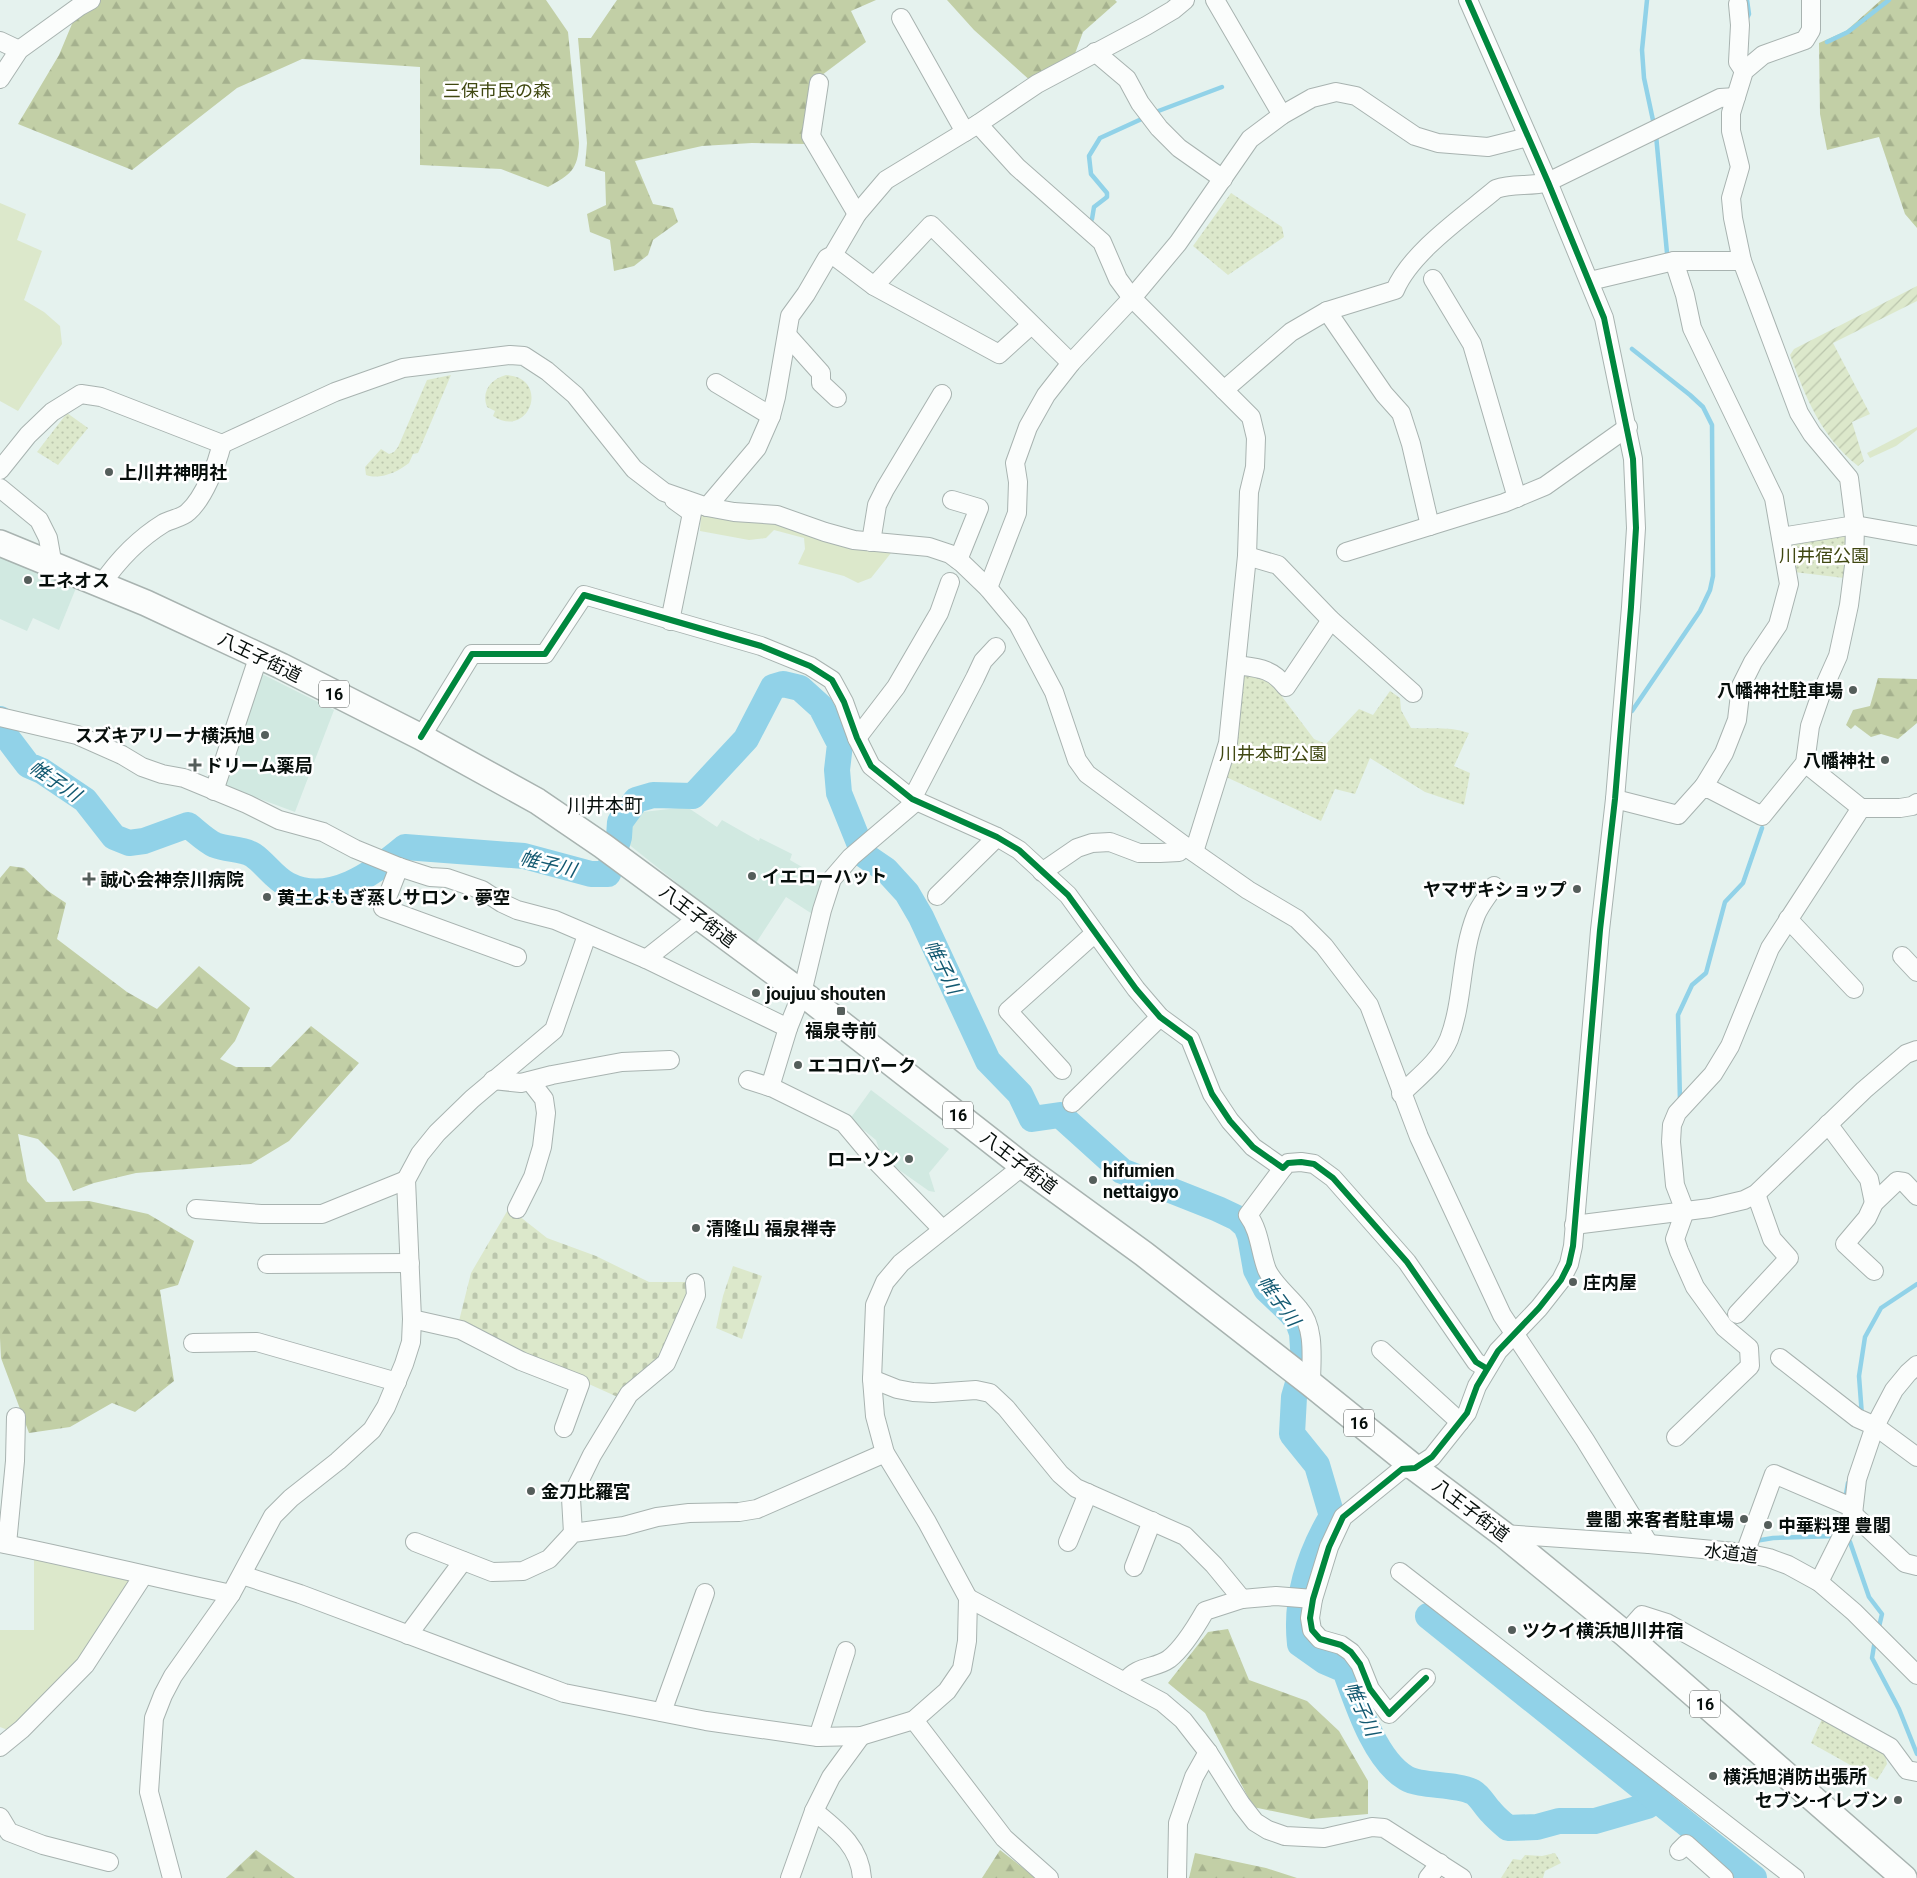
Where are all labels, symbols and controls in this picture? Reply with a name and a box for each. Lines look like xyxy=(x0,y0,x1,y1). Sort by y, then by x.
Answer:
park label: 三保市民の森 xyxy=(443,80,551,101)
place label: 上川井神明社 xyxy=(119,462,227,483)
marker: 上川井神明社 xyxy=(103,466,115,478)
park label: 川井宿公園 xyxy=(1779,545,1869,566)
place label: エネオス xyxy=(38,570,110,591)
marker: エネオス xyxy=(22,574,34,586)
street label: 八王子街道 xyxy=(215,628,305,686)
place label: 八幡神社駐車場 xyxy=(1717,680,1843,701)
road number: 16 xyxy=(319,681,349,708)
marker: 八幡神社駐車場 xyxy=(1847,684,1859,696)
place label: スズキアリーナ横浜旭 xyxy=(75,725,255,746)
marker: スズキアリーナ横浜旭 xyxy=(259,729,271,741)
park label: 川井本町公園 xyxy=(1219,743,1327,764)
place label: 八幡神社 xyxy=(1803,750,1875,771)
marker: 八幡神社 xyxy=(1879,754,1891,766)
place label: ドリーム薬局 xyxy=(205,755,312,776)
water label: 帷子川 xyxy=(25,756,87,808)
marker: ドリーム薬局 xyxy=(189,759,201,771)
district label: 川井本町 xyxy=(567,794,643,817)
water label: 帷子川 xyxy=(518,846,580,883)
place label: イエローハット xyxy=(762,866,887,887)
place label: 誠心会神奈川病院 xyxy=(100,869,244,890)
marker: イエローハット xyxy=(746,870,758,882)
marker: 誠心会神奈川病院 xyxy=(82,872,96,886)
place label: ヤマザキショップ xyxy=(1423,879,1567,900)
street label: 八王子街道 xyxy=(656,881,740,951)
marker: ヤマザキショップ xyxy=(1571,883,1583,895)
place label: 黄土よもぎ蒸しサロン・夢空 xyxy=(277,887,511,908)
marker: 黄土よもぎ蒸しサロン・夢空 xyxy=(261,891,273,903)
water label: 帷子川 xyxy=(920,936,967,999)
place label: joujuu shouten xyxy=(765,983,886,1004)
marker: joujuu shouten xyxy=(750,987,762,999)
marker: 福泉寺前 xyxy=(835,1005,847,1017)
place label: 福泉寺前 xyxy=(805,1020,877,1041)
place label: エコロパーク xyxy=(808,1055,916,1076)
marker: エコロパーク xyxy=(792,1059,804,1071)
road number: 16 xyxy=(943,1102,973,1128)
street label: 八王子街道 xyxy=(977,1127,1061,1197)
place label: ローソン xyxy=(827,1149,899,1170)
marker: ローソン xyxy=(903,1153,915,1165)
place label: hifumien nettaigyo xyxy=(1103,1160,1179,1202)
marker: hifumien nettaigyo xyxy=(1087,1174,1099,1186)
place label: 清隆山 福泉禅寺 xyxy=(706,1218,836,1239)
marker: 清隆山 福泉禅寺 xyxy=(690,1222,702,1234)
water label: 帷子川 xyxy=(1253,1271,1306,1332)
place label: 庄内屋 xyxy=(1583,1272,1637,1293)
marker: 庄内屋 xyxy=(1567,1276,1579,1288)
road number: 16 xyxy=(1344,1410,1374,1436)
street label: 八王子街道 xyxy=(1429,1475,1513,1545)
place label: 金刀比羅宮 xyxy=(541,1481,631,1502)
marker: 金刀比羅宮 xyxy=(525,1485,537,1497)
place label: 豊閣 来客者駐車場 xyxy=(1586,1509,1734,1530)
marker: 豊閣 来客者駐車場 xyxy=(1738,1513,1750,1525)
place label: 中華料理 豊閣 xyxy=(1778,1515,1890,1536)
marker: 中華料理 豊閣 xyxy=(1762,1519,1774,1531)
street label: 水道道 xyxy=(1703,1539,1759,1567)
place label: ツクイ横浜旭川井宿 xyxy=(1522,1620,1684,1641)
marker: ツクイ横浜旭川井宿 xyxy=(1506,1624,1518,1636)
water label: 帷子川 xyxy=(1340,1678,1385,1742)
road number: 16 xyxy=(1690,1690,1720,1718)
place label: 横浜旭消防出張所 xyxy=(1723,1766,1867,1787)
marker: 横浜旭消防出張所 xyxy=(1707,1770,1719,1782)
place label: セブン-イレブン xyxy=(1755,1790,1888,1811)
marker: セブン-イレブン xyxy=(1892,1794,1904,1806)

